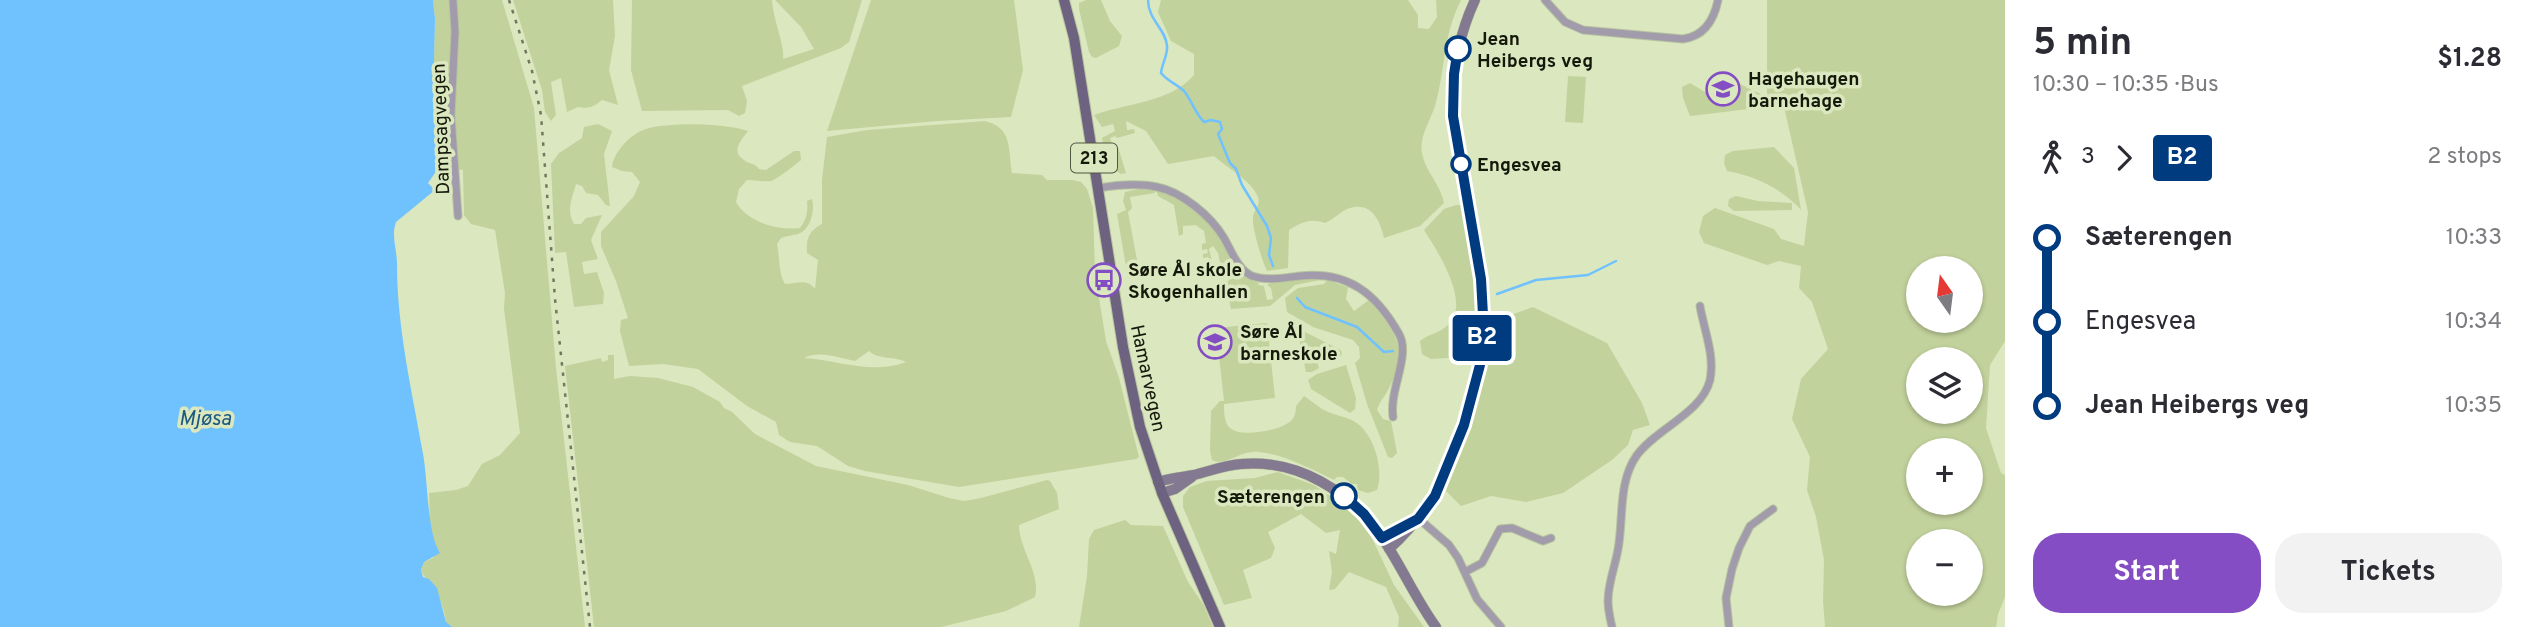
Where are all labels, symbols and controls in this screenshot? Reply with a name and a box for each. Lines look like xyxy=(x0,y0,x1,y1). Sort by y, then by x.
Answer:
text: 5 min xyxy=(2033,20,2132,69)
place label: Jean Heibergs veg xyxy=(1477,28,1593,74)
marker: Jean Heibergs veg xyxy=(1445,36,1471,62)
text: $1.28 xyxy=(2437,43,2502,76)
street label: Dampsagvegen xyxy=(428,63,456,195)
place label: Hagehaugen barnehage xyxy=(1748,68,1859,114)
school or university icon: Hagehaugen barnehage xyxy=(1704,70,1742,108)
text: 10:30 – 10:35 · Bus xyxy=(2033,71,2219,100)
icon: walk xyxy=(2033,139,2071,177)
icon: forward xyxy=(2105,139,2143,177)
text: 3 xyxy=(2081,143,2095,172)
text: B2 xyxy=(2167,143,2198,173)
text: 2 stops xyxy=(2427,143,2502,172)
road number: 213 xyxy=(1071,144,1117,173)
marker: Engesvea xyxy=(1451,154,1471,174)
place label: Engesvea xyxy=(1477,154,1562,178)
text: Sæterengen xyxy=(2085,222,2233,255)
text: 10:33 xyxy=(2446,224,2502,253)
north arrow xyxy=(1906,256,1983,332)
map controls xyxy=(1906,256,1983,606)
place label: Søre Ål skole Skogenhallen xyxy=(1128,259,1248,305)
bus stop icon: Søre Ål skole Skogenhallen xyxy=(1085,261,1123,299)
text: Engesvea xyxy=(2085,306,2196,339)
text: 10:34 xyxy=(2445,308,2502,337)
line badge: B2 xyxy=(1450,315,1514,361)
place label: Søre Ål barneskole xyxy=(1240,321,1338,367)
street label: Hamarvegen xyxy=(1124,323,1170,434)
school or university icon: Søre Ål barneskole xyxy=(1196,323,1234,361)
text: B2 xyxy=(1467,323,1497,353)
button: layers xyxy=(1906,347,1983,424)
text: Jean Heibergs veg xyxy=(2085,390,2309,423)
text: 10:35 xyxy=(2445,392,2502,421)
water label: Mjøsa xyxy=(179,406,231,433)
button: + xyxy=(1906,438,1983,515)
marker: Sæterengen xyxy=(1331,483,1357,509)
place label: Sæterengen xyxy=(1217,486,1325,510)
button: − xyxy=(1906,529,1983,606)
button: Start xyxy=(2033,533,2261,613)
button: Tickets xyxy=(2275,533,2502,613)

